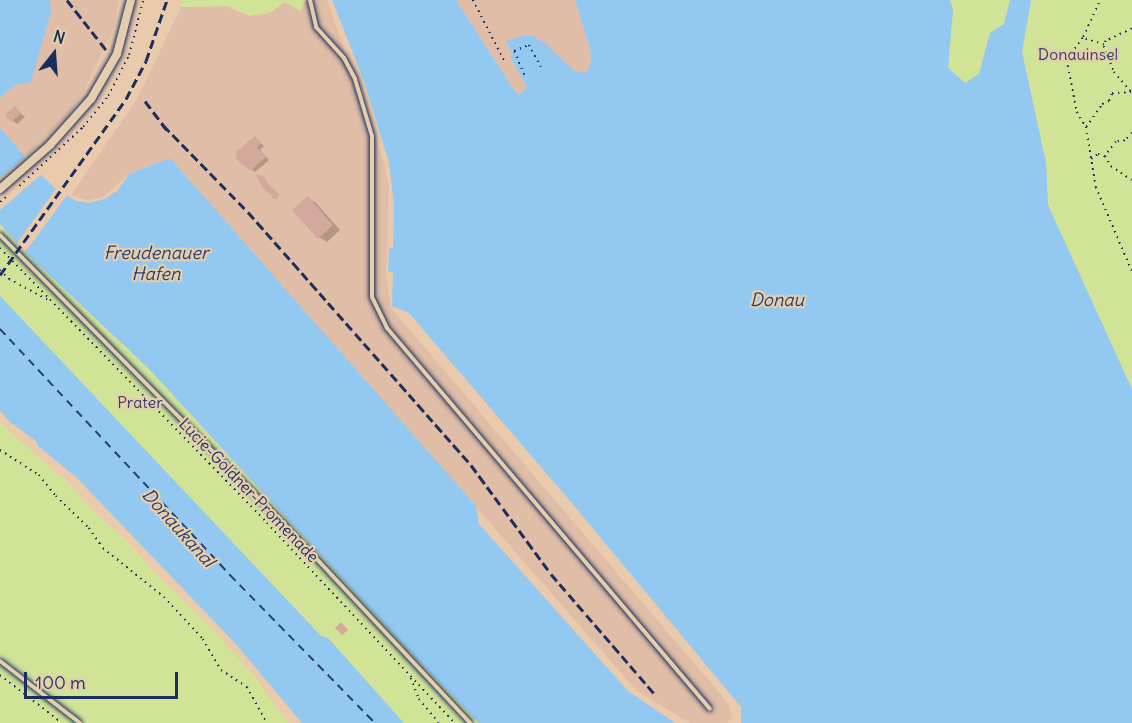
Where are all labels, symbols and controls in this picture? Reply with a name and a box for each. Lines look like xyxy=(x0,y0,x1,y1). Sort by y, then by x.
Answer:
north arrow xyxy=(24,24,84,84)
text: N xyxy=(51,26,67,48)
park label: Donauinsel xyxy=(1038,44,1118,64)
water label: Freudenauer Hafen xyxy=(104,243,208,286)
water label: Donau xyxy=(750,289,804,311)
park label: Prater xyxy=(117,392,163,412)
street label: Lucie-Goldner-Promenade xyxy=(175,414,323,566)
water label: Donaukanal xyxy=(137,484,219,572)
scale bar xyxy=(27,660,182,698)
text: 100 m xyxy=(35,671,86,694)

